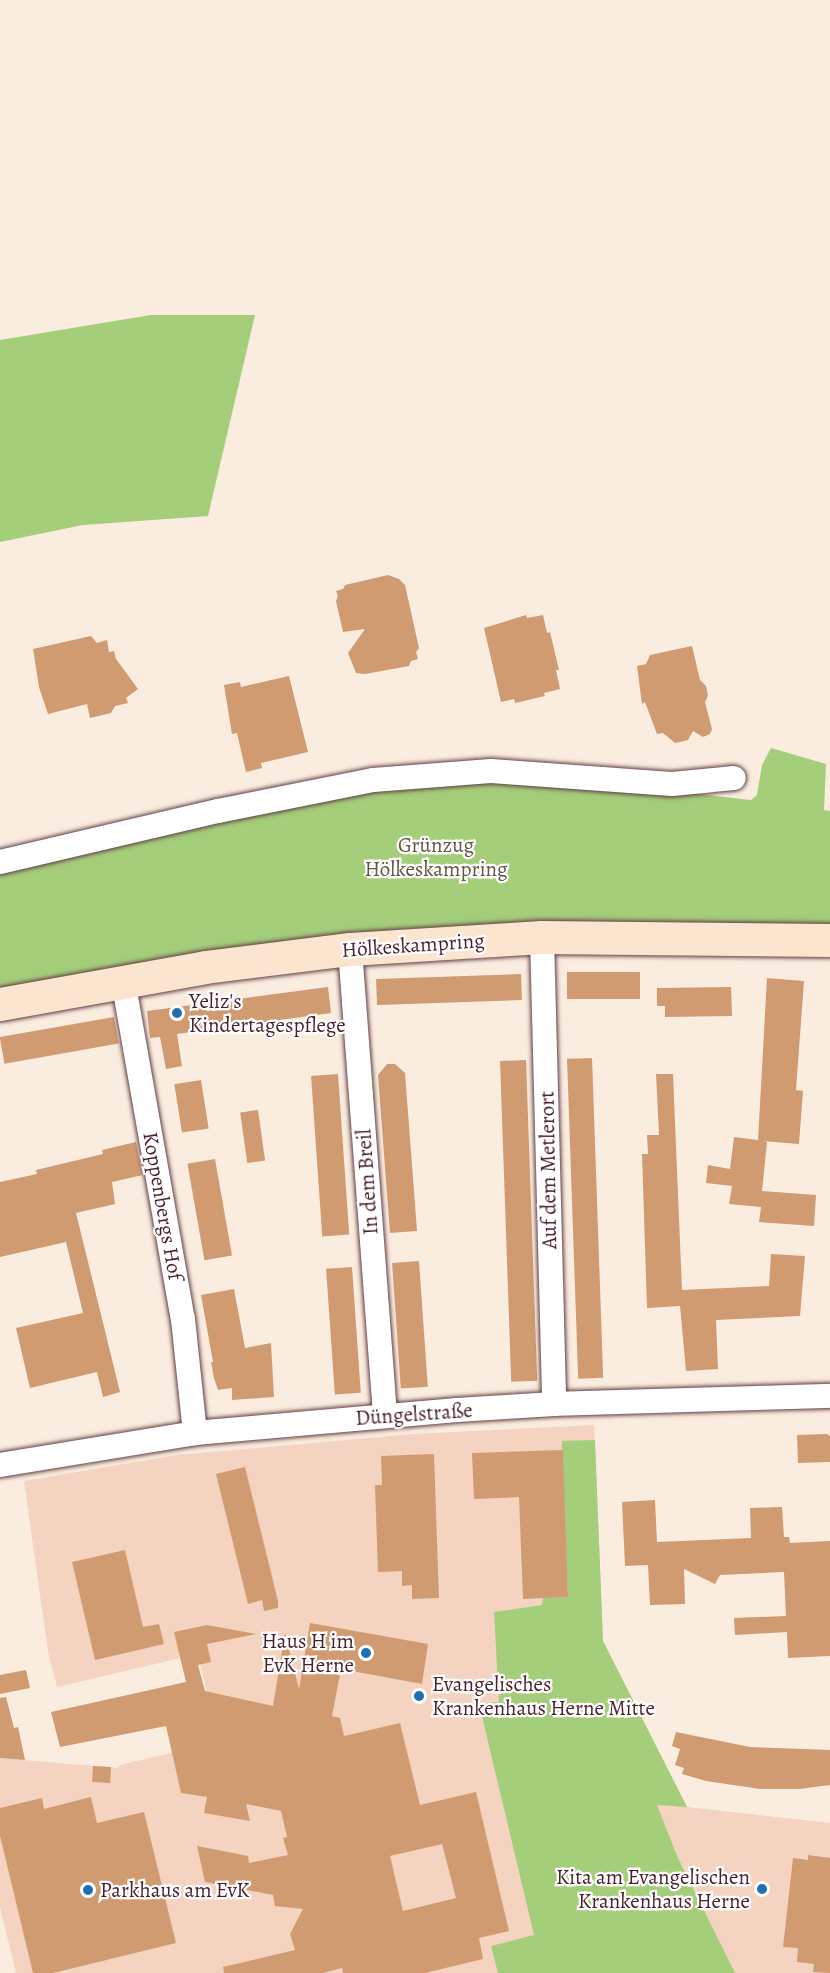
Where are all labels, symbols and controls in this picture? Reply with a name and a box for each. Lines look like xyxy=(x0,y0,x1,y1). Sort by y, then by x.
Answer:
park label: Grünzug Hölkeskampring xyxy=(364,832,508,882)
street label: Hölkeskampring xyxy=(341,927,485,963)
place label: Yeliz's Kindertagespflege xyxy=(189,988,346,1038)
marker: Yeliz's Kindertagespflege xyxy=(170,1006,184,1020)
street label: Auf dem Metlerort xyxy=(534,1091,562,1249)
street label: In dem Breil xyxy=(351,1128,383,1236)
street label: Koppenbergs Hof xyxy=(138,1130,188,1282)
street label: Düngelstraße xyxy=(355,1397,473,1431)
place label: Haus H im EvK Herne xyxy=(261,1628,354,1678)
marker: Haus H im EvK Herne xyxy=(359,1646,373,1660)
place label: Evangelisches Krankenhaus Herne Mitte xyxy=(432,1671,655,1721)
marker: Evangelisches Krankenhaus Herne Mitte xyxy=(410,1687,428,1705)
place label: Kita am Evangelischen Krankenhaus Herne xyxy=(556,1864,750,1914)
place label: Parkhaus am EvK xyxy=(100,1877,249,1903)
marker: Kita am Evangelischen Krankenhaus Herne xyxy=(755,1882,769,1896)
marker: Parkhaus am EvK xyxy=(81,1883,95,1897)

